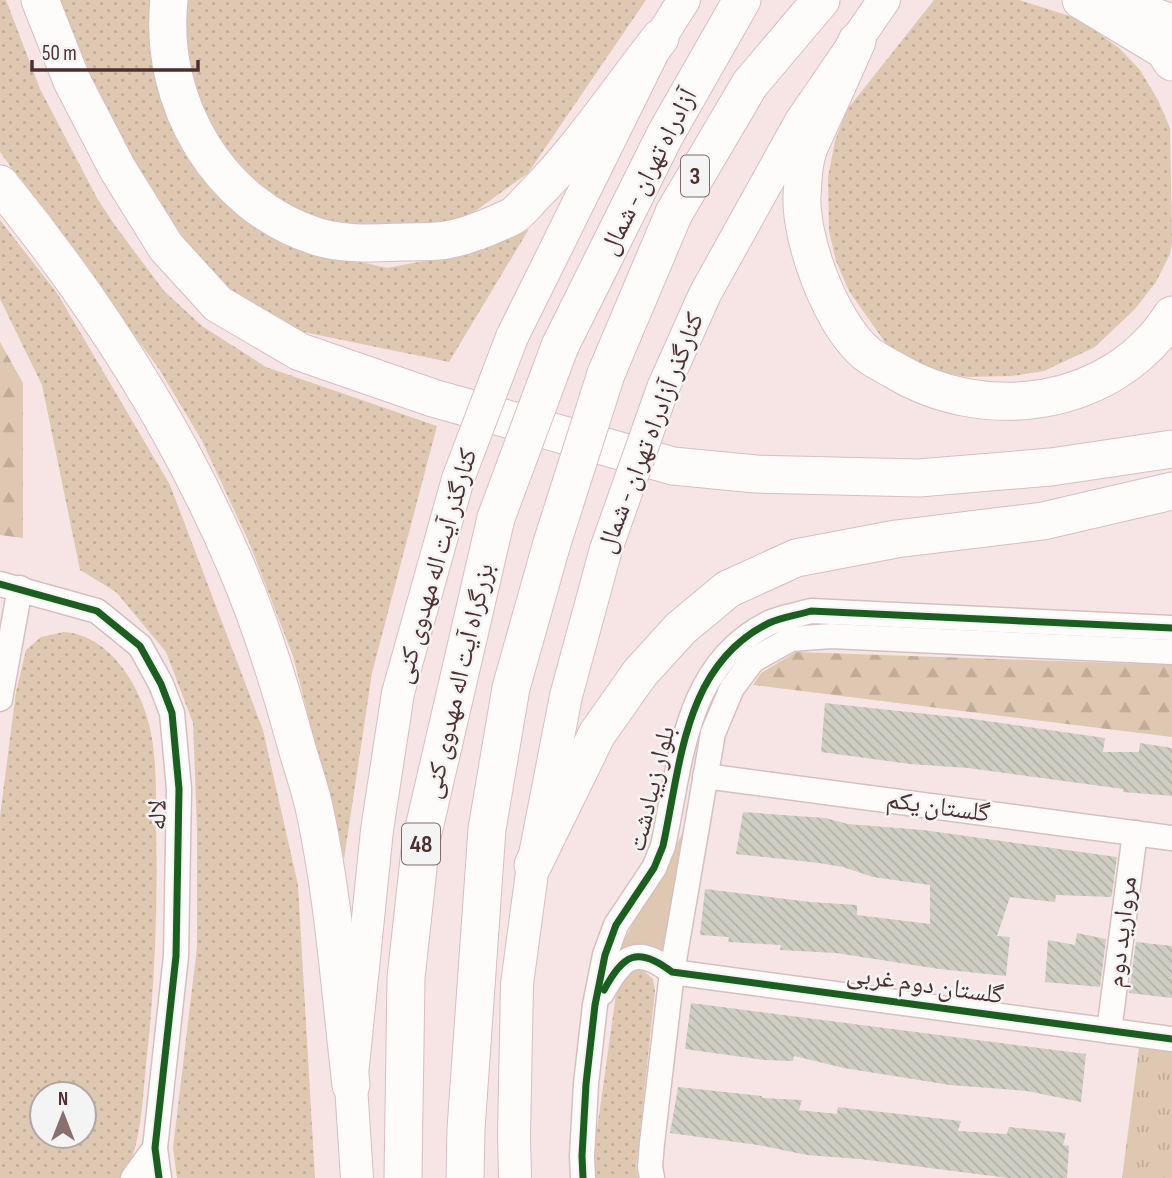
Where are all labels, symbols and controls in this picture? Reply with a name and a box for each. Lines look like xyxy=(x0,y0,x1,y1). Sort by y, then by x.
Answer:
scale bar xyxy=(32,28,198,72)
text: 50 m xyxy=(42,41,77,66)
street label: آزادراه تهران - شمال xyxy=(594,82,705,260)
road number: 3 xyxy=(681,156,709,196)
street label: کنارگذر آزادراه تهران - شمال xyxy=(591,308,711,558)
street label: کنارگذر آیت اله مهدوی کنی xyxy=(388,445,484,687)
street label: بزرگراه آیت اله مهدوی کنی xyxy=(417,560,501,802)
street label: بلوار زیبادشت xyxy=(621,723,683,855)
street label: گلستان یکم xyxy=(884,784,992,830)
street label: لاله xyxy=(142,799,174,831)
road number: 48 xyxy=(402,824,440,864)
street label: مروارید دوم xyxy=(1100,875,1145,989)
street label: گلستان دوم غربی xyxy=(844,959,1006,1012)
north arrow xyxy=(28,1080,98,1150)
text: N xyxy=(58,1088,68,1111)

